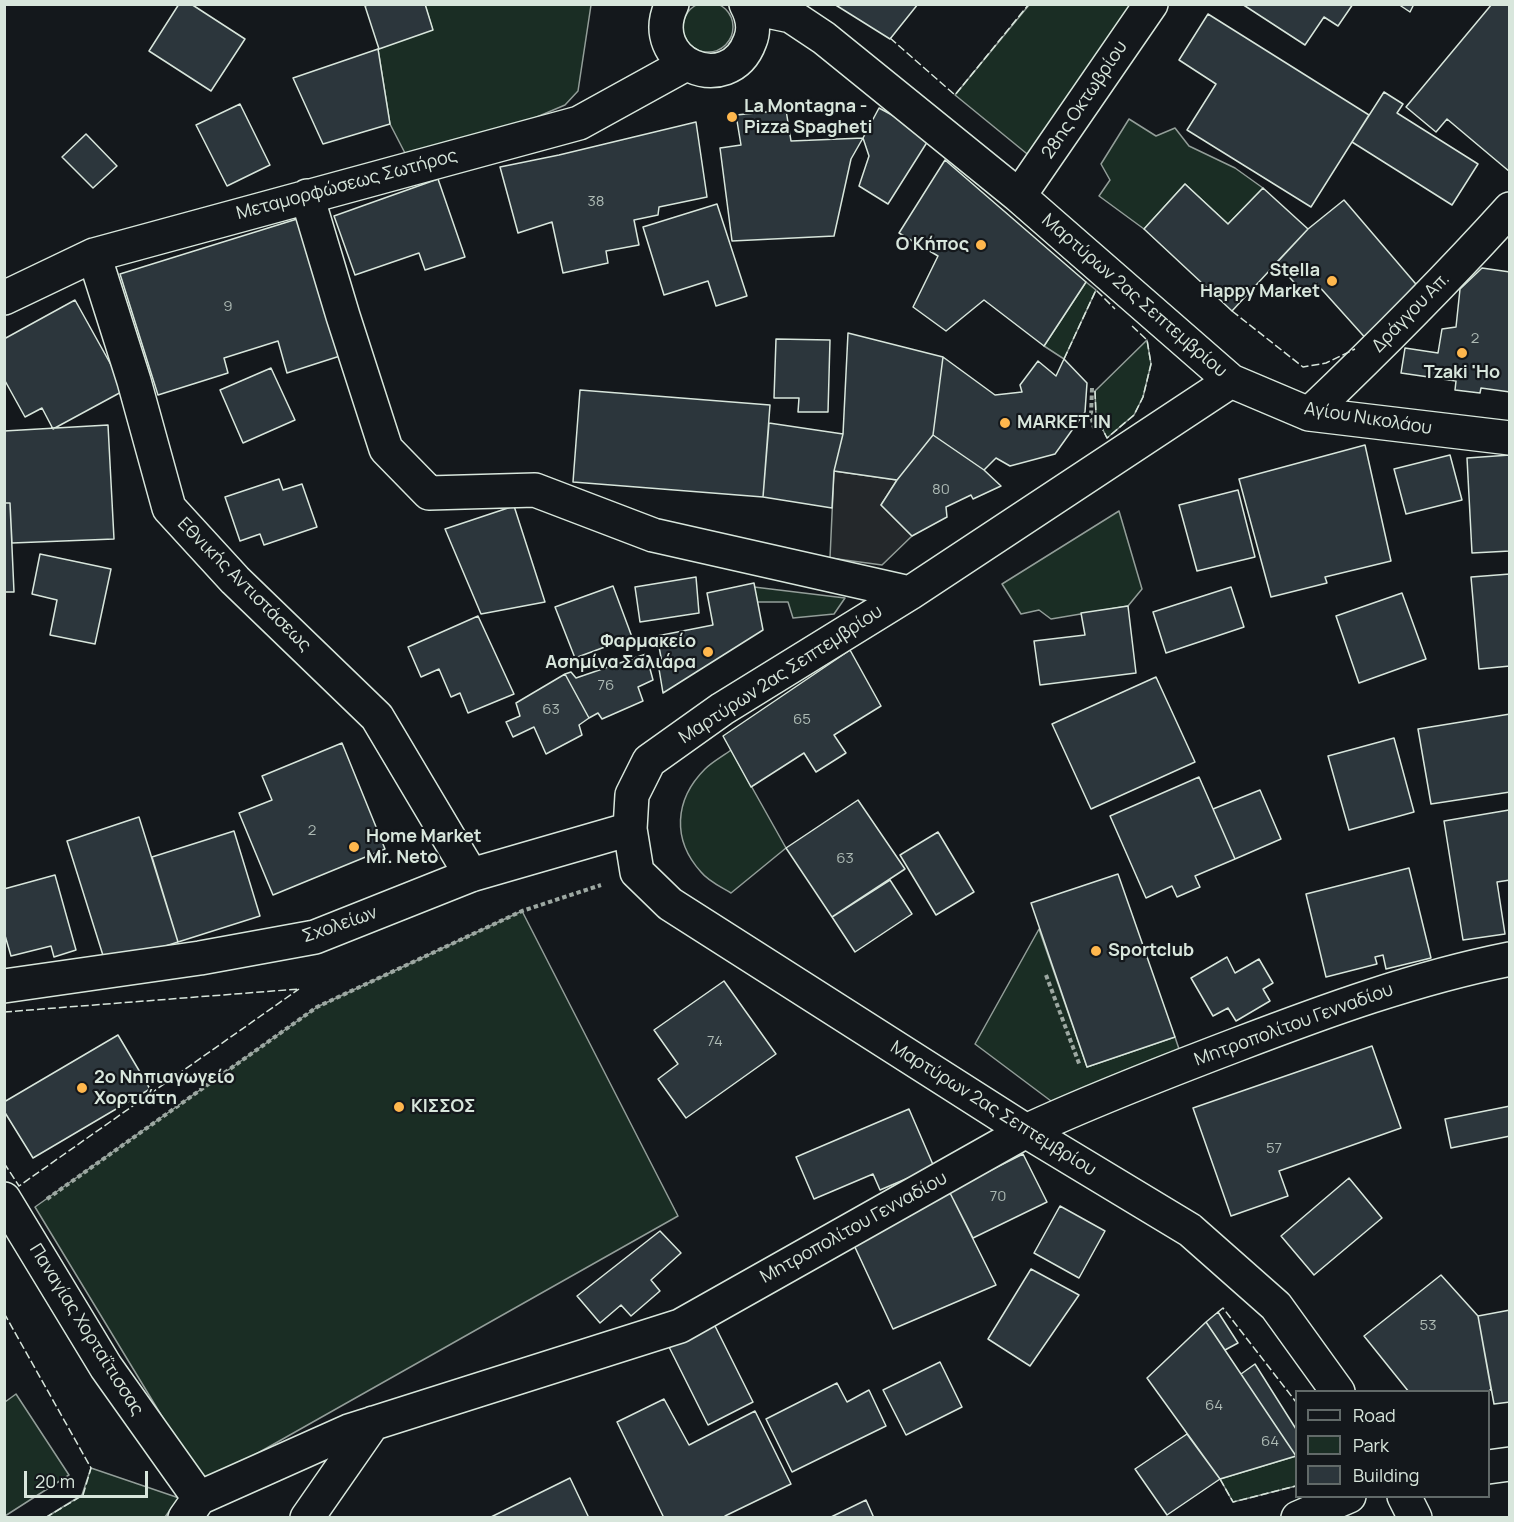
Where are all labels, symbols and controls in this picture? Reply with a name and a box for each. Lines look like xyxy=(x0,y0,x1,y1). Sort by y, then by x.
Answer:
street label: 28ης Οκτωβρίου xyxy=(1038,37,1132,163)
place label: La Montagna - Pizza Spagheti xyxy=(744,96,872,138)
marker: La Montagna - Pizza Spagheti xyxy=(725,110,739,124)
street label: Μεταμορφώσεως Σωτήρος xyxy=(234,145,460,225)
house number: 38 xyxy=(587,193,605,211)
street label: Μαρτύρων 2ας Σεπτεμβρίου xyxy=(1037,210,1231,382)
place label: Ο Κήπος xyxy=(896,234,969,256)
marker: Ο Κήπος xyxy=(974,238,988,252)
place label: Stella Happy Market xyxy=(1200,260,1320,302)
street label: Δράγγου Απ. xyxy=(1368,269,1454,357)
marker: Stella Happy Market xyxy=(1325,274,1339,288)
house number: 9 xyxy=(223,298,233,316)
house number: 2 xyxy=(1471,330,1479,348)
marker: Tzaki 'Ho xyxy=(1455,346,1469,360)
place label: Tzaki 'Ho xyxy=(1424,362,1500,384)
street label: Αγίου Νικολάου xyxy=(1303,398,1433,440)
place label: MARKET IN xyxy=(1017,412,1111,434)
marker: MARKET IN xyxy=(998,416,1012,430)
house number: 80 xyxy=(932,481,950,499)
street label: Εθνικής Αντιστάσεως xyxy=(173,514,315,656)
street label: Μαρτύρων 2ας Σεπτεμβρίου xyxy=(675,601,887,749)
place label: Φαρμακείο Ασημίνα Σαλιάρα xyxy=(545,631,696,674)
marker: Φαρμακείο Ασημίνα Σαλιάρα xyxy=(701,645,715,659)
house number: 76 xyxy=(598,677,614,695)
house number: 63 xyxy=(542,701,560,719)
house number: 65 xyxy=(793,711,811,729)
house number: 2 xyxy=(308,822,316,840)
place label: Home Market Mr. Neto xyxy=(366,826,482,868)
marker: Home Market Mr. Neto xyxy=(347,840,361,854)
house number: 63 xyxy=(836,850,854,868)
street label: Σχολείων xyxy=(300,902,380,948)
place label: Sportclub xyxy=(1108,940,1194,962)
marker: Sportclub xyxy=(1089,944,1103,958)
street label: Μητροπολίτου Γενναδίου xyxy=(1192,979,1396,1071)
house number: 74 xyxy=(707,1033,723,1051)
street label: Μαρτύρων 2ας Σεπτεμβρίου xyxy=(886,1037,1100,1181)
place label: 2ο Νηπιαγωγείο Χορτιάτη xyxy=(94,1067,235,1110)
marker: 2ο Νηπιαγωγείο Χορτιάτη xyxy=(75,1081,89,1095)
place label: ΚΙΣΣΟΣ xyxy=(411,1096,475,1118)
marker: ΚΙΣΣΟΣ xyxy=(392,1100,406,1114)
house number: 57 xyxy=(1266,1140,1282,1158)
street label: Μητροπολίτου Γενναδίου xyxy=(757,1168,951,1288)
house number: 70 xyxy=(990,1188,1006,1206)
street label: Παναγίας Χορταΐτισσας xyxy=(24,1240,148,1420)
house number: 53 xyxy=(1420,1317,1436,1335)
legend xyxy=(1295,1390,1490,1498)
house number: 64 xyxy=(1205,1397,1223,1415)
text: Road xyxy=(1353,1403,1396,1427)
house number: 64 xyxy=(1261,1433,1279,1451)
text: Park xyxy=(1353,1433,1389,1457)
scale bar xyxy=(27,1459,152,1497)
text: Building xyxy=(1353,1463,1419,1487)
text: 20 m xyxy=(35,1469,75,1493)

